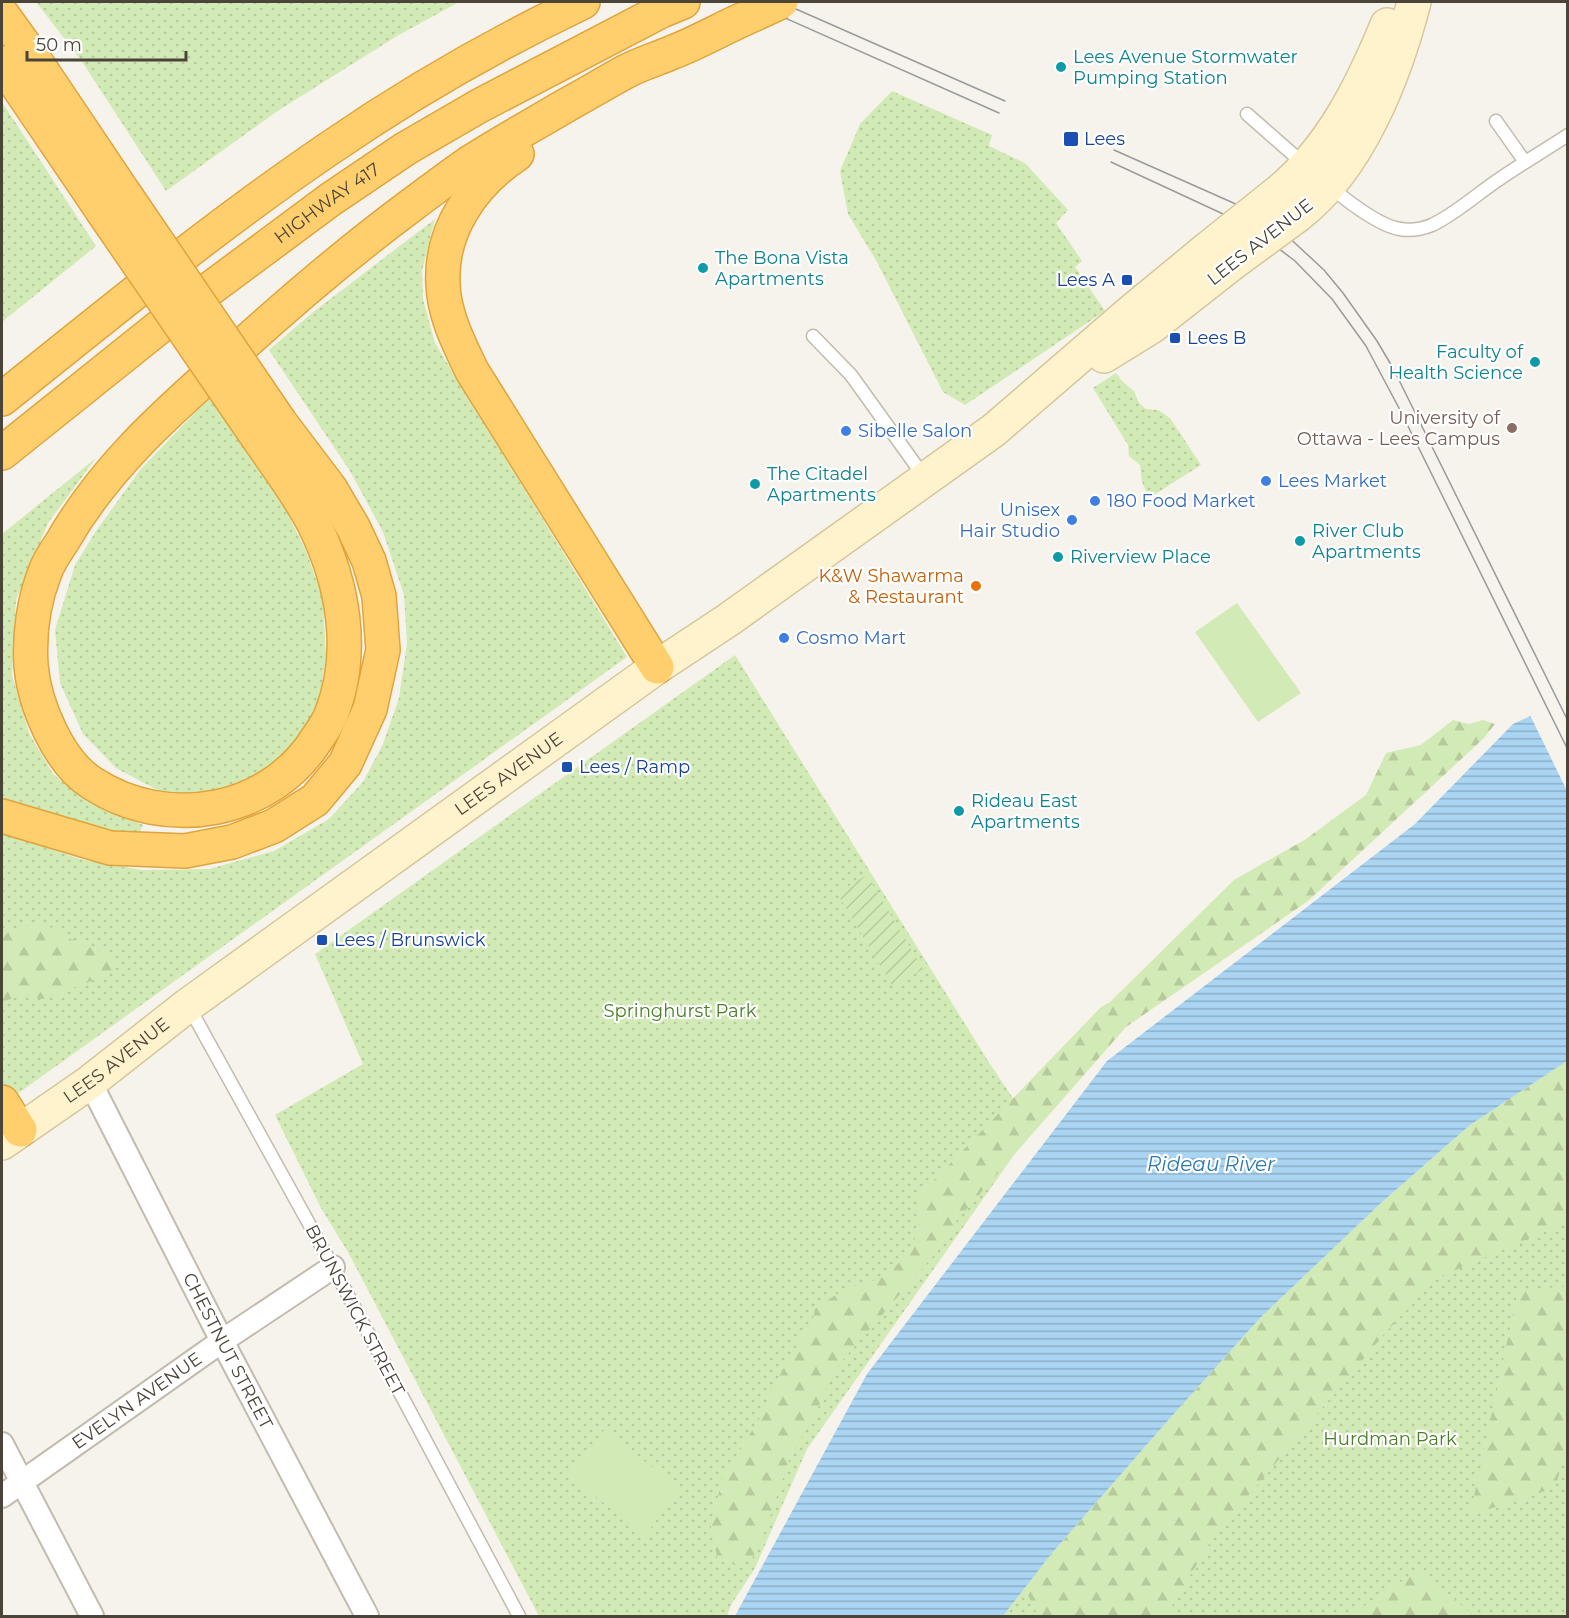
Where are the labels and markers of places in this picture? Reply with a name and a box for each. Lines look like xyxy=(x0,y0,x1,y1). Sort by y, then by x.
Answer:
place label: Lees Avenue Stormwater Pumping Station xyxy=(1073,46,1298,89)
marker: Lees Avenue Stormwater Pumping Station xyxy=(1054,60,1068,74)
place label: Lees xyxy=(1084,128,1125,150)
marker: Lees xyxy=(1062,130,1080,148)
place label: The Bona Vista Apartments xyxy=(715,247,849,290)
marker: The Bona Vista Apartments xyxy=(696,261,710,275)
place label: Lees A xyxy=(1056,269,1115,291)
marker: Lees A xyxy=(1120,273,1134,287)
place label: Lees B xyxy=(1187,327,1246,349)
marker: Lees B xyxy=(1168,331,1182,345)
place label: Faculty of Health Science xyxy=(1388,341,1524,384)
marker: Faculty of Health Science xyxy=(1528,355,1542,369)
place label: University of Ottawa - Lees Campus xyxy=(1297,407,1501,450)
place label: Sibelle Salon xyxy=(858,420,972,442)
marker: University of Ottawa - Lees Campus xyxy=(1505,421,1519,435)
marker: Sibelle Salon xyxy=(839,424,853,438)
place label: The Citadel Apartments xyxy=(767,463,876,506)
place label: Lees Market xyxy=(1278,470,1387,492)
marker: Lees Market xyxy=(1259,474,1273,488)
marker: The Citadel Apartments xyxy=(748,477,762,491)
place label: 180 Food Market xyxy=(1107,490,1256,512)
marker: 180 Food Market xyxy=(1088,494,1102,508)
place label: Unisex Hair Studio xyxy=(959,499,1060,542)
marker: Unisex Hair Studio xyxy=(1065,513,1079,527)
place label: River Club Apartments xyxy=(1312,520,1421,563)
marker: River Club Apartments xyxy=(1293,534,1307,548)
place label: Riverview Place xyxy=(1070,546,1211,568)
marker: Riverview Place xyxy=(1051,550,1065,564)
place label: K&W Shawarma & Restaurant xyxy=(819,565,964,608)
marker: K&W Shawarma & Restaurant xyxy=(969,579,983,593)
place label: Cosmo Mart xyxy=(796,627,906,649)
marker: Cosmo Mart xyxy=(777,631,791,645)
place label: Lees / Ramp xyxy=(579,756,690,778)
marker: Lees / Ramp xyxy=(560,760,574,774)
place label: Rideau East Apartments xyxy=(971,790,1080,833)
marker: Rideau East Apartments xyxy=(952,804,966,818)
place label: Lees / Brunswick xyxy=(334,929,486,951)
marker: Lees / Brunswick xyxy=(315,933,329,947)

